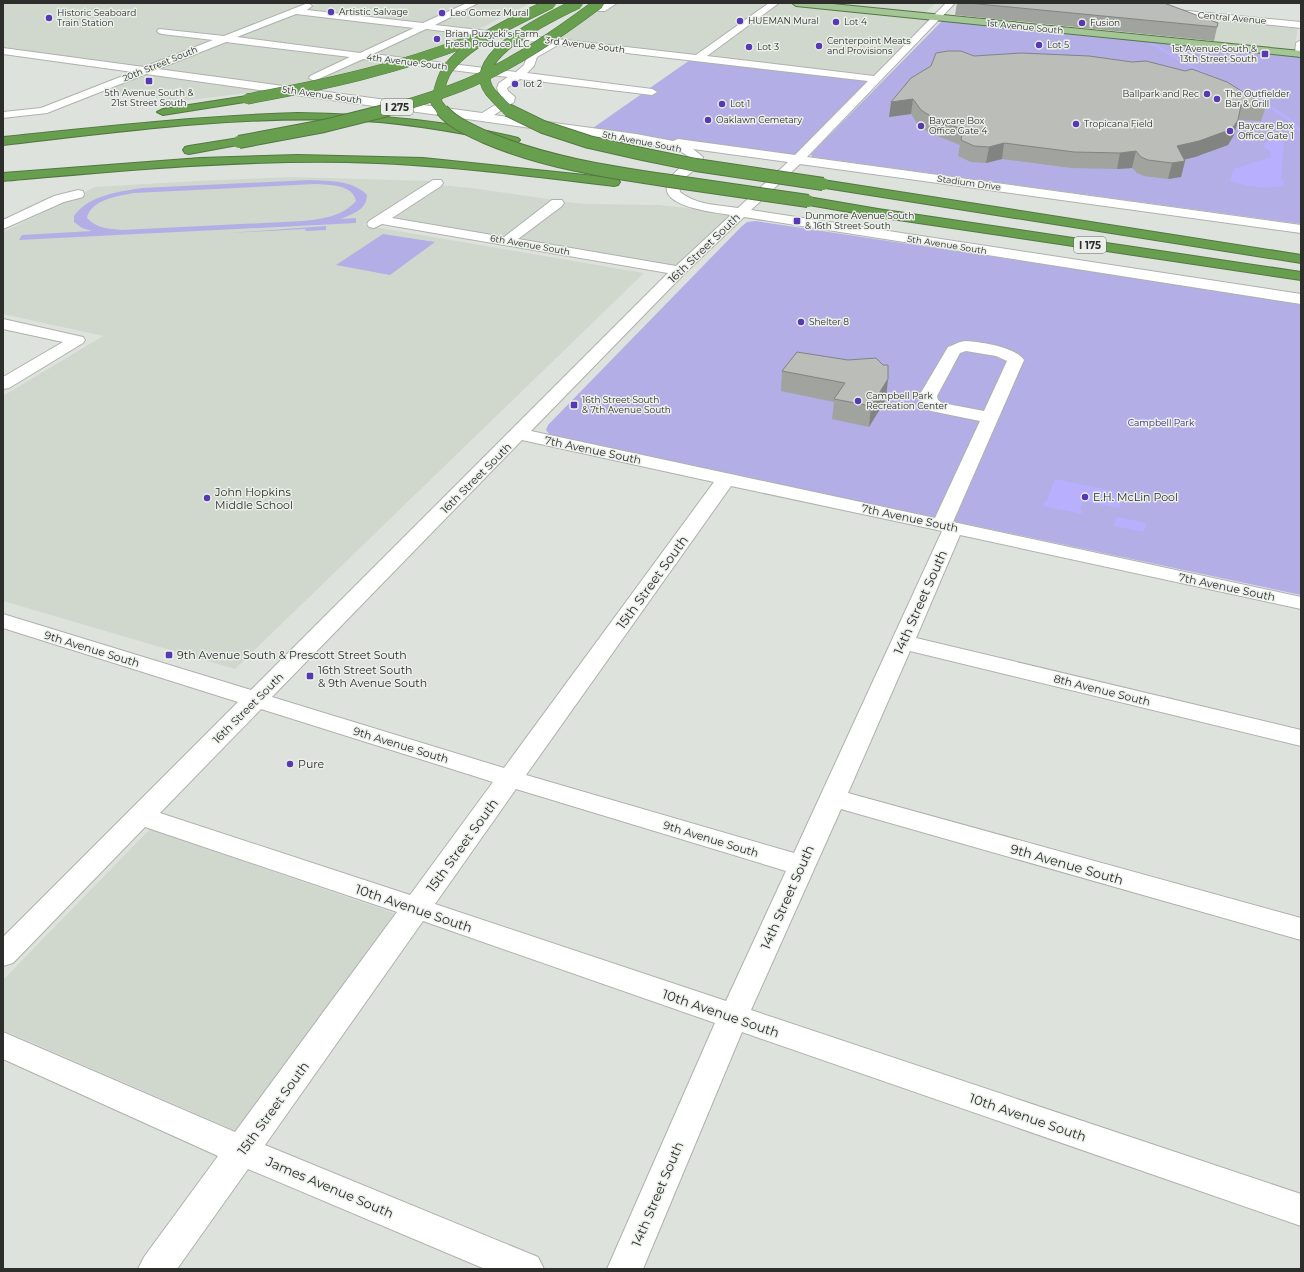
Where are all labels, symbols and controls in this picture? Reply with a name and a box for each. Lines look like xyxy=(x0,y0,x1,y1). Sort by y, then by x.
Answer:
place label: Artistic Salvage xyxy=(339,6,409,17)
place label: Historic Seaboard Train Station xyxy=(57,7,136,28)
marker: Artistic Salvage xyxy=(326,7,336,17)
place label: Leo Gomez Mural xyxy=(450,7,529,18)
marker: Leo Gomez Mural xyxy=(437,8,447,18)
street label: Central Avenue xyxy=(1197,9,1267,26)
marker: Historic Seaboard Train Station xyxy=(44,13,54,23)
place label: HUEMAN Mural xyxy=(748,15,819,26)
marker: HUEMAN Mural xyxy=(735,16,745,26)
place label: Lot 4 xyxy=(844,16,867,27)
marker: Lot 4 xyxy=(831,17,841,27)
street label: 1st Avenue South xyxy=(986,17,1064,36)
place label: Fusion xyxy=(1090,17,1120,28)
marker: Fusion xyxy=(1077,18,1087,28)
place label: Brian Puzycki's Farm Fresh Produce LLC xyxy=(445,28,538,49)
marker: Brian Puzycki's Farm Fresh Produce LLC xyxy=(432,34,442,44)
street label: 3rd Avenue South xyxy=(545,34,626,55)
place label: Centerpoint Meats and Provisions xyxy=(827,35,911,56)
place label: Lot 5 xyxy=(1047,39,1069,50)
marker: Lot 5 xyxy=(1034,40,1044,50)
place label: Lot 3 xyxy=(757,41,779,52)
marker: Centerpoint Meats and Provisions xyxy=(814,41,824,51)
marker: Lot 3 xyxy=(744,42,754,52)
street label: 20th Street South xyxy=(121,43,199,84)
place label: 1st Avenue South & 13th Street South xyxy=(1172,43,1257,64)
marker: 1st Avenue South & 13th Street South xyxy=(1260,49,1270,59)
street label: 4th Avenue South xyxy=(366,51,448,72)
marker: 5th Avenue South & 21st Street South xyxy=(144,76,154,86)
place label: lot 2 xyxy=(523,78,542,89)
marker: lot 2 xyxy=(510,79,520,89)
street label: 5th Avenue South xyxy=(281,83,363,106)
place label: 5th Avenue South & 21st Street South xyxy=(105,87,193,108)
place label: Ballpark and Rec xyxy=(1123,88,1199,99)
place label: The Outfielder Bar & Grill xyxy=(1225,88,1290,109)
marker: Ballpark and Rec xyxy=(1202,89,1212,99)
marker: The Outfielder Bar & Grill xyxy=(1212,94,1222,104)
place label: Lot 1 xyxy=(730,98,750,109)
road number: I 275 xyxy=(381,99,413,115)
marker: Lot 1 xyxy=(717,99,727,109)
place label: Oaklawn Cemetary xyxy=(716,114,802,125)
marker: Oaklawn Cemetary xyxy=(703,115,713,125)
place label: Baycare Box Office Gate 4 xyxy=(929,115,987,136)
place label: Tropicana Field xyxy=(1084,118,1153,129)
marker: Tropicana Field xyxy=(1071,119,1081,129)
place label: Baycare Box Office Gate 1 xyxy=(1238,120,1294,141)
marker: Baycare Box Office Gate 4 xyxy=(916,121,926,131)
marker: Baycare Box Office Gate 1 xyxy=(1225,126,1235,136)
street label: 5th Avenue South xyxy=(602,128,683,155)
street label: Stadium Drive xyxy=(936,173,1002,193)
street label: 16th Street South xyxy=(665,210,743,286)
place label: Dunmore Avenue South & 16th Street South xyxy=(805,210,914,231)
marker: Dunmore Avenue South & 16th Street South xyxy=(792,216,802,226)
street label: 6th Avenue South xyxy=(489,232,571,257)
street label: 5th Avenue South xyxy=(906,233,988,256)
road number: I 175 xyxy=(1074,237,1106,253)
place label: Shelter 8 xyxy=(809,316,849,327)
marker: Shelter 8 xyxy=(796,317,806,327)
place label: Campbell Park Recreation Center xyxy=(866,390,948,411)
place label: 16th Street South & 7th Avenue South xyxy=(582,394,671,415)
marker: Campbell Park Recreation Center xyxy=(853,396,863,406)
marker: 16th Street South & 7th Avenue South xyxy=(569,400,579,410)
park label: Campbell Park xyxy=(1128,417,1195,428)
street label: 7th Avenue South xyxy=(543,433,643,467)
street label: 16th Street South xyxy=(438,440,514,516)
place label: John Hopkins Middle School xyxy=(214,485,293,512)
place label: E.H. McLin Pool xyxy=(1093,490,1178,504)
marker: E.H. McLin Pool xyxy=(1080,492,1090,502)
marker: John Hopkins Middle School xyxy=(202,493,212,503)
street label: 7th Avenue South xyxy=(860,501,960,535)
street label: 15th Street South xyxy=(613,532,691,632)
street label: 14th Street South xyxy=(890,547,950,657)
street label: 7th Avenue South xyxy=(1177,570,1277,604)
street label: 9th Avenue South xyxy=(43,628,141,670)
place label: 9th Avenue South & Prescott Street South xyxy=(177,648,407,662)
marker: 9th Avenue South & Prescott Street South xyxy=(164,650,174,660)
place label: 16th Street South & 9th Avenue South xyxy=(318,663,427,690)
street label: 16th Street South xyxy=(210,670,286,746)
marker: 16th Street South & 9th Avenue South xyxy=(305,671,315,681)
street label: 8th Avenue South xyxy=(1052,671,1152,709)
street label: 9th Avenue South xyxy=(352,724,450,766)
place label: Pure xyxy=(298,757,325,771)
marker: Pure xyxy=(285,759,295,769)
street label: 15th Street South xyxy=(423,795,501,895)
street label: 9th Avenue South xyxy=(662,818,760,860)
street label: 9th Avenue South xyxy=(1009,840,1125,888)
street label: 14th Street South xyxy=(757,842,817,952)
street label: 10th Avenue South xyxy=(354,881,474,935)
street label: 10th Avenue South xyxy=(661,986,781,1040)
street label: 15th Street South xyxy=(234,1058,312,1158)
street label: 10th Avenue South xyxy=(968,1090,1088,1144)
street label: 14th Street South xyxy=(628,1139,686,1249)
street label: James Avenue South xyxy=(263,1152,396,1221)

